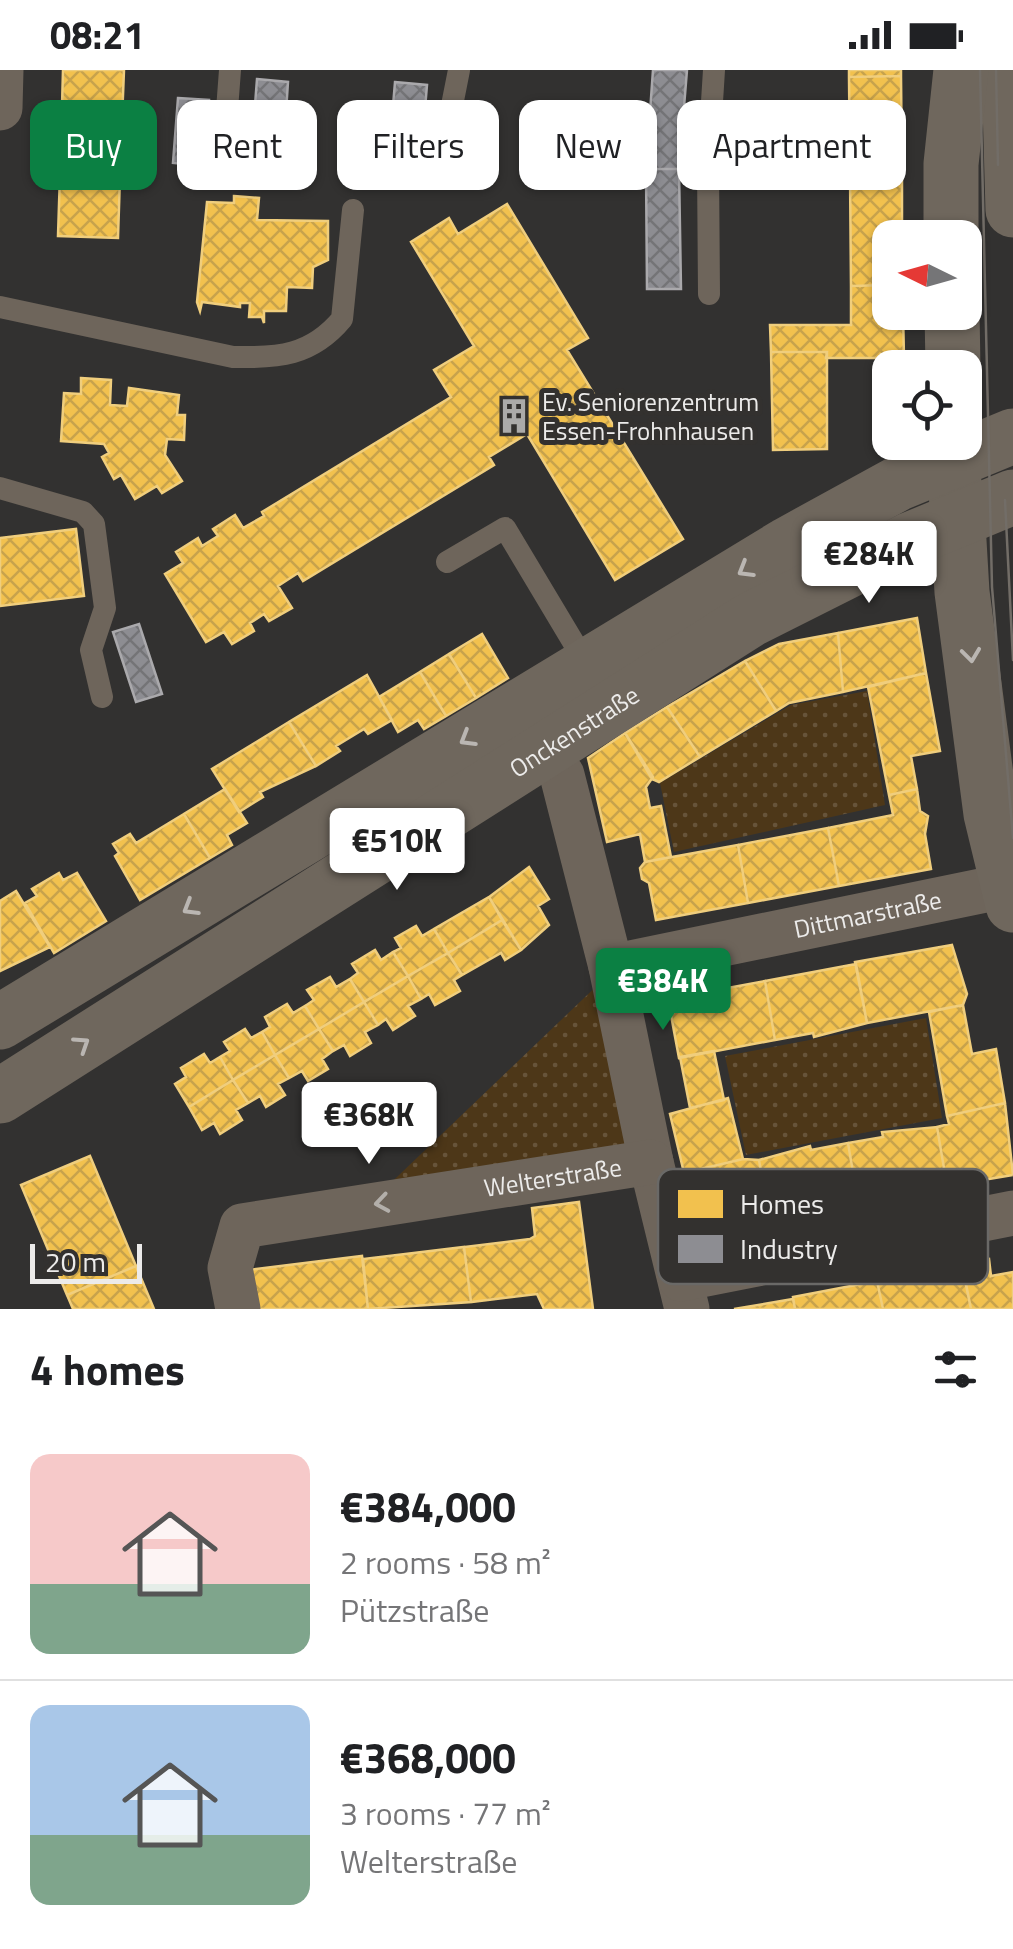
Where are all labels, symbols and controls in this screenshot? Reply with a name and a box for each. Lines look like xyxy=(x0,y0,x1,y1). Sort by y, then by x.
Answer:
text: 08:21 xyxy=(50,6,145,64)
chip: Buy xyxy=(30,100,157,190)
chip: Rent xyxy=(177,100,317,190)
chip: Filters xyxy=(337,100,499,190)
chip: New xyxy=(519,100,657,190)
chip: Apartment xyxy=(677,100,906,190)
north arrow xyxy=(872,220,982,330)
map controls xyxy=(872,220,982,460)
button: locate xyxy=(872,350,982,460)
place label: Ev. Seniorenzentrum Essen-Frohnhausen xyxy=(542,383,759,450)
building icon: Ev. Seniorenzentrum Essen-Frohnhausen xyxy=(495,397,533,435)
pin: €284K xyxy=(799,521,939,606)
text: €284K xyxy=(824,529,914,577)
one-way arrow xyxy=(738,557,756,576)
one-way arrow xyxy=(959,646,980,663)
street label: Onckenstraße xyxy=(502,676,646,787)
one-way arrow xyxy=(460,726,478,745)
pin: €510K xyxy=(327,808,467,893)
text: €510K xyxy=(352,816,442,864)
street label: Dittmarstraße xyxy=(790,881,945,948)
one-way arrow xyxy=(183,896,201,915)
pin: €384K xyxy=(593,948,733,1033)
text: €384K xyxy=(618,956,708,1004)
one-way arrow xyxy=(71,1037,89,1056)
pin: €368K xyxy=(299,1082,439,1167)
text: €368K xyxy=(324,1090,414,1138)
street label: Welterstraße xyxy=(481,1148,624,1207)
legend xyxy=(658,1169,988,1284)
text: Homes xyxy=(740,1182,824,1225)
one-way arrow xyxy=(373,1192,390,1213)
text: Industry xyxy=(740,1227,838,1270)
scale bar xyxy=(30,1239,142,1284)
text: 20 m xyxy=(45,1240,106,1283)
text: 4 homes xyxy=(30,1337,185,1401)
icon: filters xyxy=(928,1342,983,1397)
text: €384,000 xyxy=(340,1474,516,1538)
icon: home xyxy=(110,1494,230,1614)
text: 2 rooms · 58 m² xyxy=(340,1538,551,1586)
text: Pützstraße xyxy=(340,1586,490,1634)
text: €368,000 xyxy=(340,1725,516,1789)
icon: home xyxy=(110,1745,230,1865)
text: 3 rooms · 77 m² xyxy=(340,1789,551,1837)
text: Welterstraße xyxy=(340,1837,517,1885)

